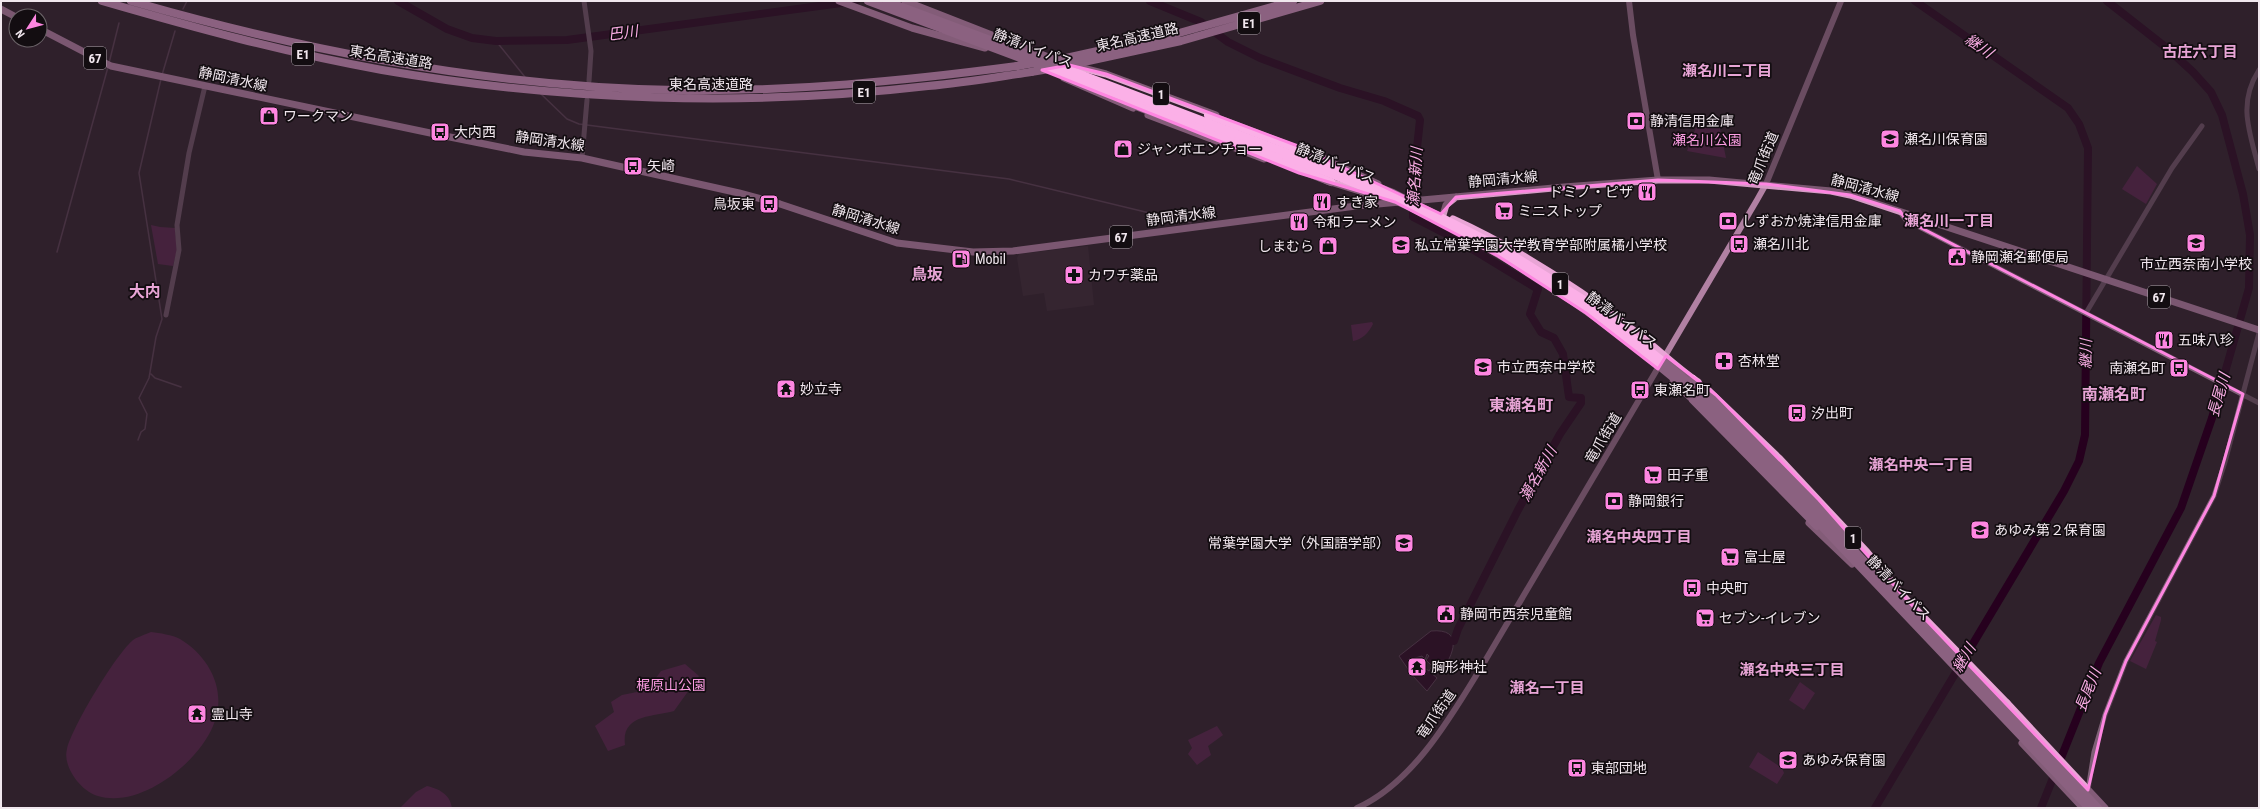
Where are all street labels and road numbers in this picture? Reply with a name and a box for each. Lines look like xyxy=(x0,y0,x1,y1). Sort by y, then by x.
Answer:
road number: E1 xyxy=(1238,12,1260,34)
street label: 東名高速道路 xyxy=(1094,20,1180,54)
street label: 静清バイパス xyxy=(991,26,1075,70)
road number: E1 xyxy=(292,43,314,65)
street label: 東名高速道路 xyxy=(348,43,434,71)
road number: 67 xyxy=(84,47,106,69)
street label: 静岡清水線 xyxy=(197,64,269,94)
street label: 東名高速道路 xyxy=(669,76,753,92)
road number: E1 xyxy=(853,81,875,103)
road number: 1 xyxy=(1153,83,1169,105)
street label: 静岡清水線 xyxy=(514,128,586,154)
street label: 竜爪街道 xyxy=(1745,129,1781,187)
street label: 静清バイパス xyxy=(1294,140,1378,186)
street label: 静岡清水線 xyxy=(1467,168,1539,190)
street label: 静岡清水線 xyxy=(1829,171,1901,205)
street label: 静岡清水線 xyxy=(830,201,902,237)
street label: 静岡清水線 xyxy=(1145,204,1217,228)
road number: 67 xyxy=(1110,226,1132,248)
road number: 1 xyxy=(1552,273,1568,295)
road number: 67 xyxy=(2148,286,2170,308)
street label: 静清バイパス xyxy=(1584,288,1660,352)
street label: 竜爪街道 xyxy=(1582,410,1624,466)
road number: 1 xyxy=(1845,527,1861,549)
street label: 静清バイパス xyxy=(1864,552,1934,624)
street label: 竜爪街道 xyxy=(1413,686,1459,742)

